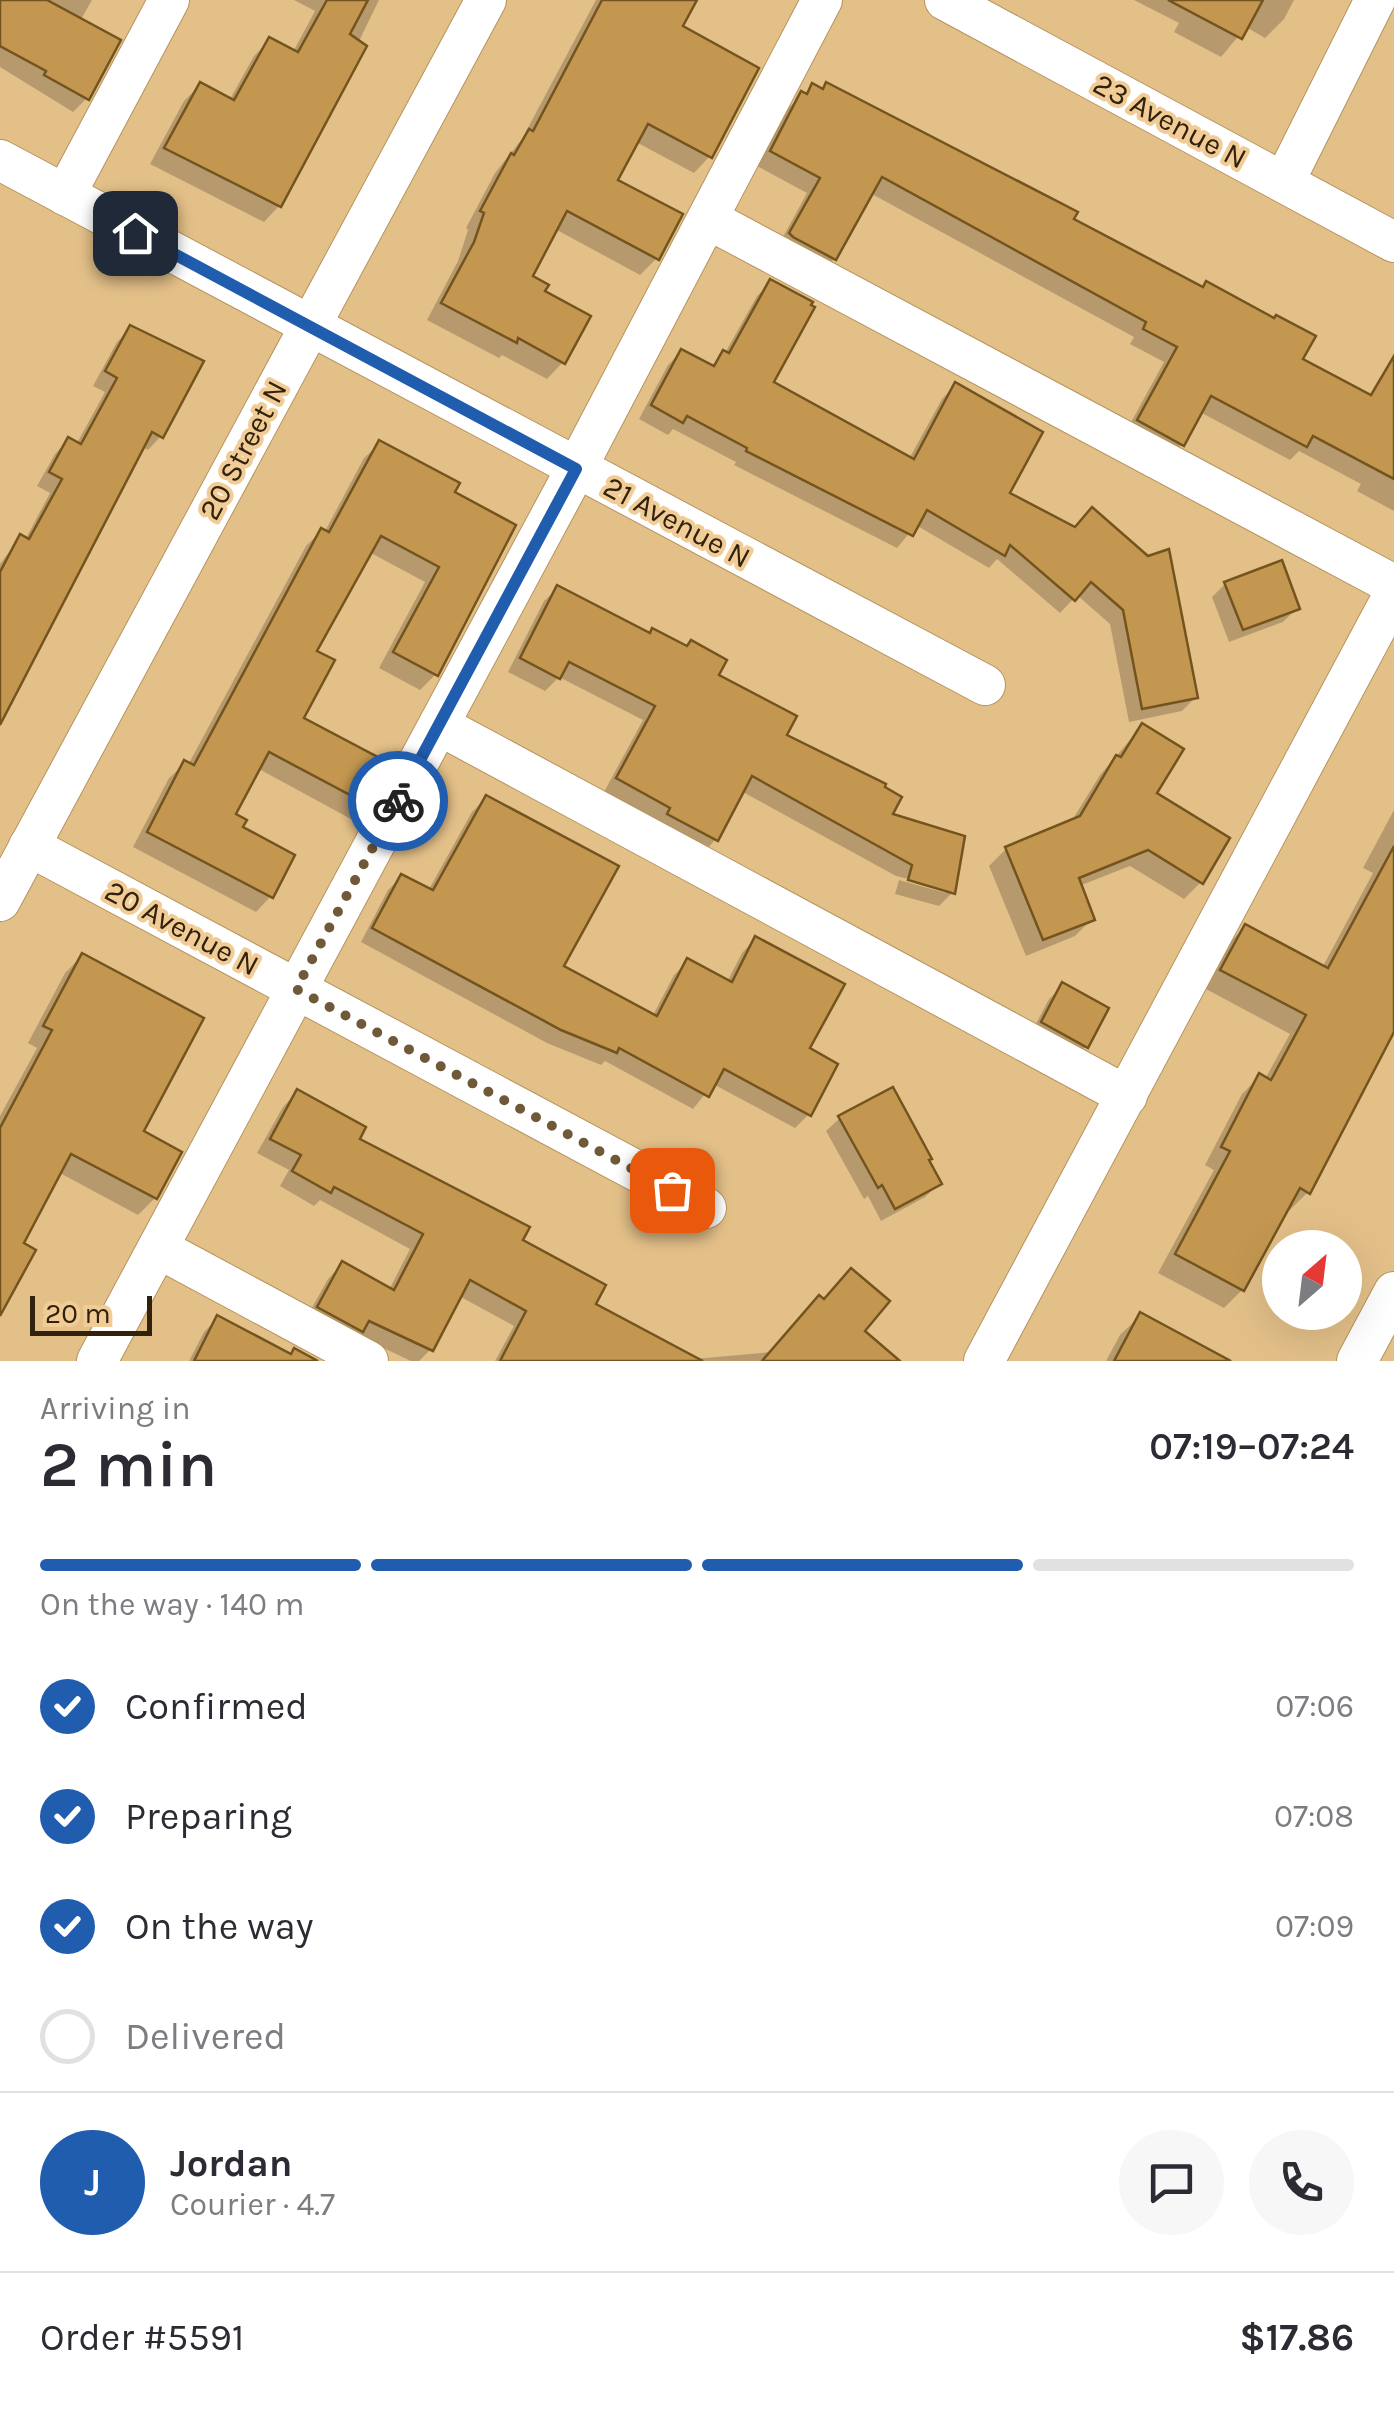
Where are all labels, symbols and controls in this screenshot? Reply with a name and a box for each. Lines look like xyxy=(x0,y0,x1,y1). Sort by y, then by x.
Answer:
street label: 23 Avenue N xyxy=(1087,66,1253,176)
pin xyxy=(93,191,178,276)
icon: home xyxy=(108,206,163,261)
street label: 20 Street N xyxy=(191,374,295,526)
street label: 21 Avenue N xyxy=(598,468,756,576)
courier xyxy=(348,751,448,851)
icon: bike xyxy=(371,774,426,829)
street label: 20 Avenue N xyxy=(99,873,265,983)
pin xyxy=(630,1148,715,1233)
icon: bag xyxy=(645,1163,700,1218)
north arrow xyxy=(1262,1230,1362,1330)
map controls xyxy=(1262,1230,1362,1330)
scale bar xyxy=(30,1291,152,1336)
text: 20 m xyxy=(45,1297,111,1330)
text: Arriving in xyxy=(40,1390,191,1427)
text: 07:19–07:24 xyxy=(1149,1424,1354,1469)
text: 2 min xyxy=(40,1426,217,1502)
text: On the way · 140 m xyxy=(40,1586,305,1623)
icon: check xyxy=(40,1679,95,1734)
text: Confirmed xyxy=(125,1684,308,1729)
text: 07:06 xyxy=(1275,1688,1354,1725)
icon: check xyxy=(40,1789,95,1844)
text: Preparing xyxy=(125,1794,292,1839)
text: 07:08 xyxy=(1274,1798,1354,1835)
icon: check xyxy=(40,1899,95,1954)
text: On the way xyxy=(125,1904,313,1949)
text: 07:09 xyxy=(1275,1908,1354,1945)
text: Delivered xyxy=(125,2014,286,2059)
button: chat xyxy=(1119,2130,1224,2235)
button: phone xyxy=(1249,2130,1354,2235)
text: Jordan xyxy=(170,2141,293,2186)
text: J xyxy=(84,2160,101,2205)
text: Courier · 4.7 xyxy=(170,2186,335,2223)
text: Order #5591 xyxy=(40,2315,244,2360)
text: $17.86 xyxy=(1240,2315,1354,2360)

